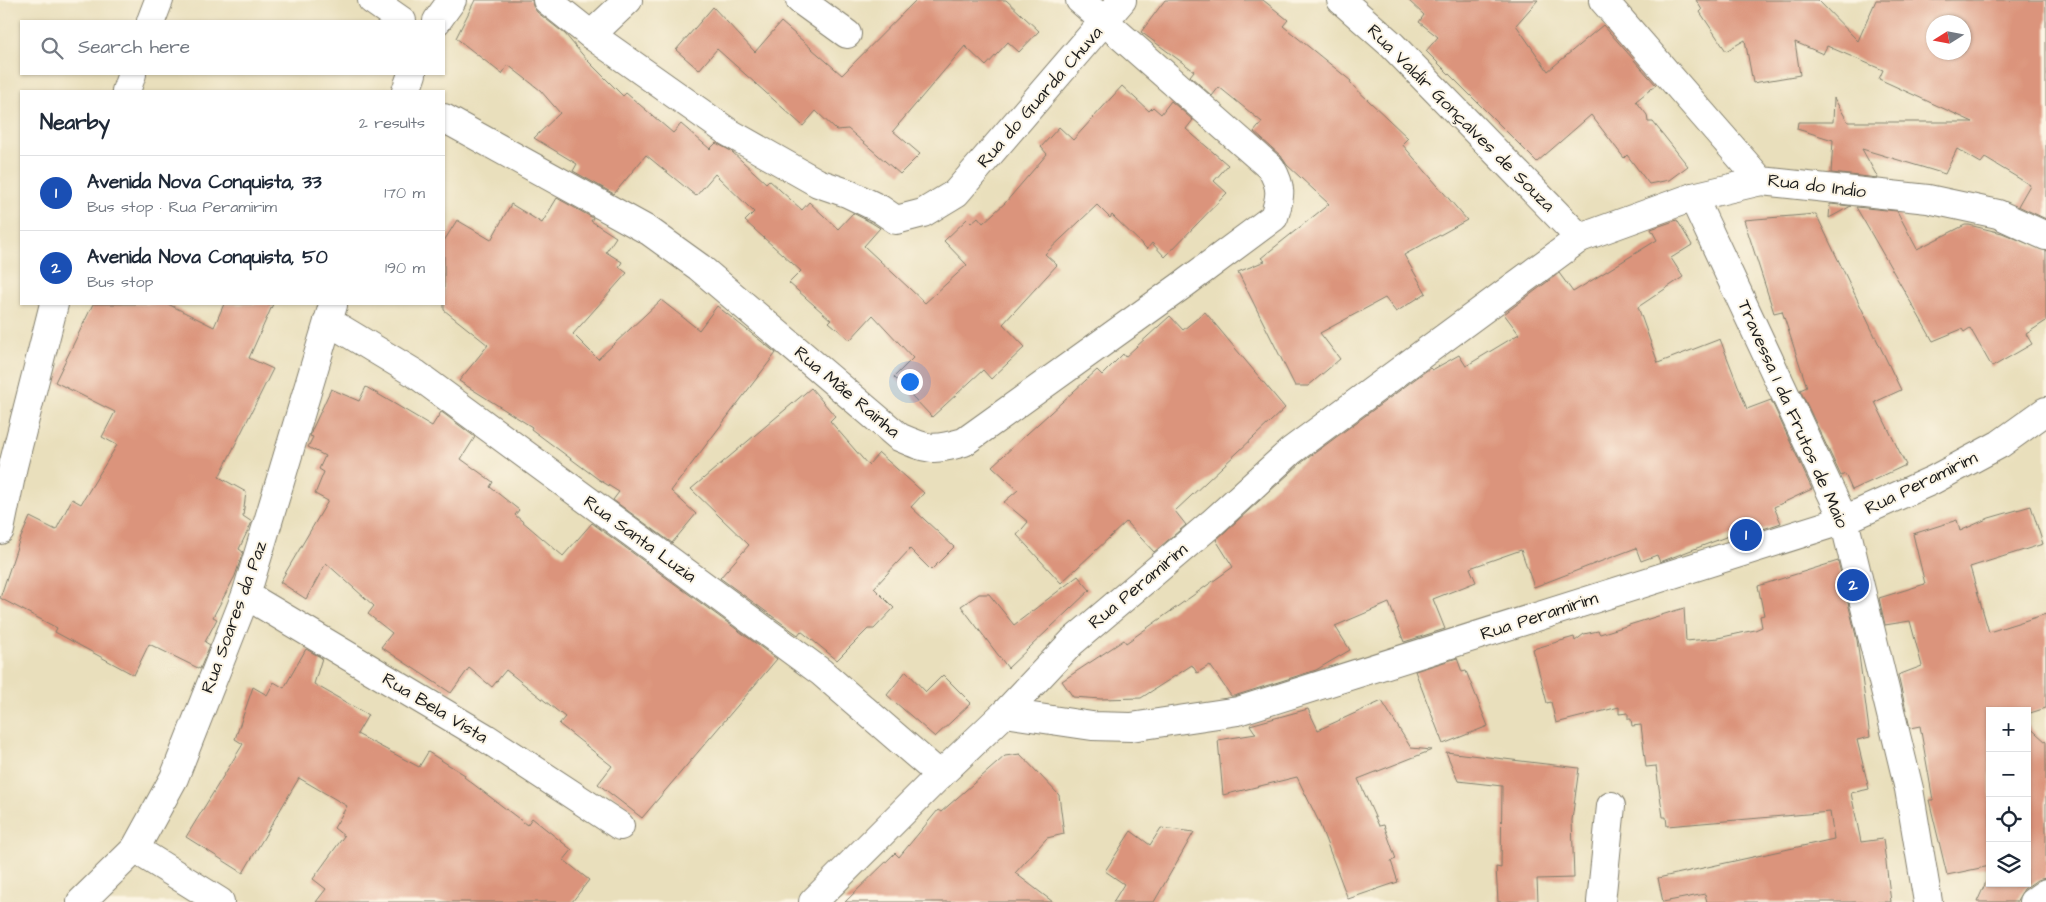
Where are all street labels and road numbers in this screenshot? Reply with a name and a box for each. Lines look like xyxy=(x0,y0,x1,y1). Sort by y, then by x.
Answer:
street label: Rua Valdir Gonçalves de Souza xyxy=(1362,19,1560,217)
street label: Rua do Guarda Chuva xyxy=(971,21,1109,173)
street label: Rua do Indio xyxy=(1766,168,1868,204)
street label: Travessa 1 da Frutos de Maio xyxy=(1731,296,1855,532)
street label: Rua Mãe Rainha xyxy=(789,340,905,444)
street label: Rua Peramirim xyxy=(1861,445,1981,521)
street label: Rua Santa Luzia xyxy=(578,489,702,589)
street label: Rua Soares da Paz xyxy=(195,537,273,697)
street label: Rua Peramirim xyxy=(1083,537,1193,635)
street label: Rua Peramirim xyxy=(1477,585,1601,647)
street label: Rua Bela Vista xyxy=(377,666,493,750)

